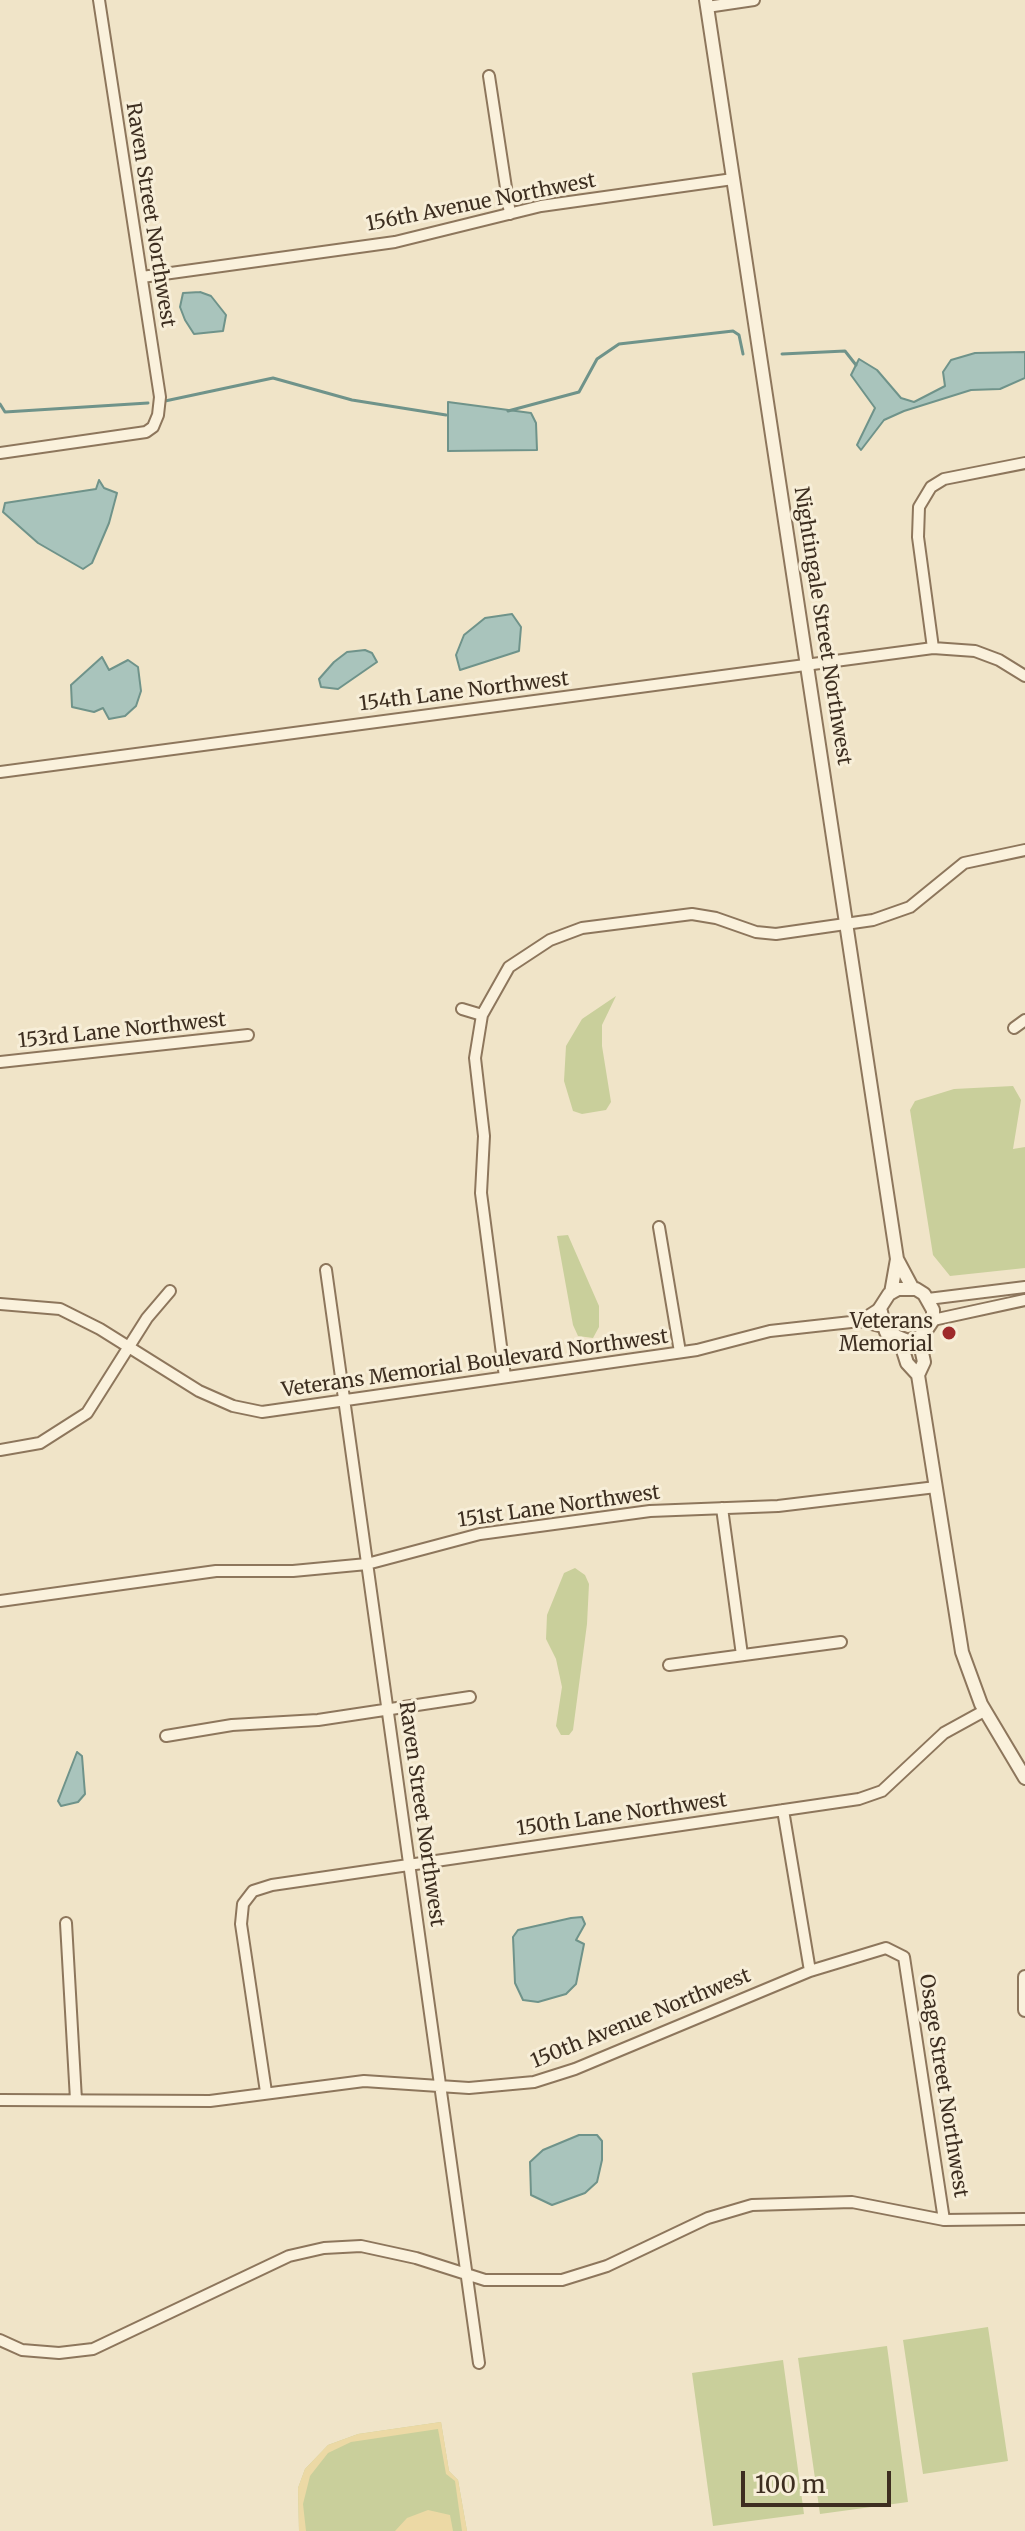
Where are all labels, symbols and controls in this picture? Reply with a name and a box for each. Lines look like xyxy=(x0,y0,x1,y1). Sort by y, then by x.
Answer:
street label: Raven Street Northwest xyxy=(120,101,180,329)
street label: 156th Avenue Northwest xyxy=(364,169,598,237)
street label: Nightingale Street Northwest xyxy=(788,485,856,767)
street label: 154th Lane Northwest xyxy=(358,667,570,717)
street label: 153rd Lane Northwest xyxy=(17,1008,227,1054)
place label: Veterans Memorial xyxy=(839,1310,933,1357)
marker: Veterans Memorial xyxy=(940,1324,958,1342)
street label: Veterans Memorial Boulevard Northwest xyxy=(280,1325,670,1403)
street label: 151st Lane Northwest xyxy=(456,1481,662,1533)
street label: Raven Street Northwest xyxy=(393,1700,449,1928)
street label: 150th Lane Northwest xyxy=(515,1788,729,1842)
street label: 150th Avenue Northwest xyxy=(528,1964,754,2074)
street label: Osage Street Northwest xyxy=(913,1973,973,2199)
scale bar xyxy=(745,2455,895,2505)
text: 100 m xyxy=(755,2469,825,2500)

